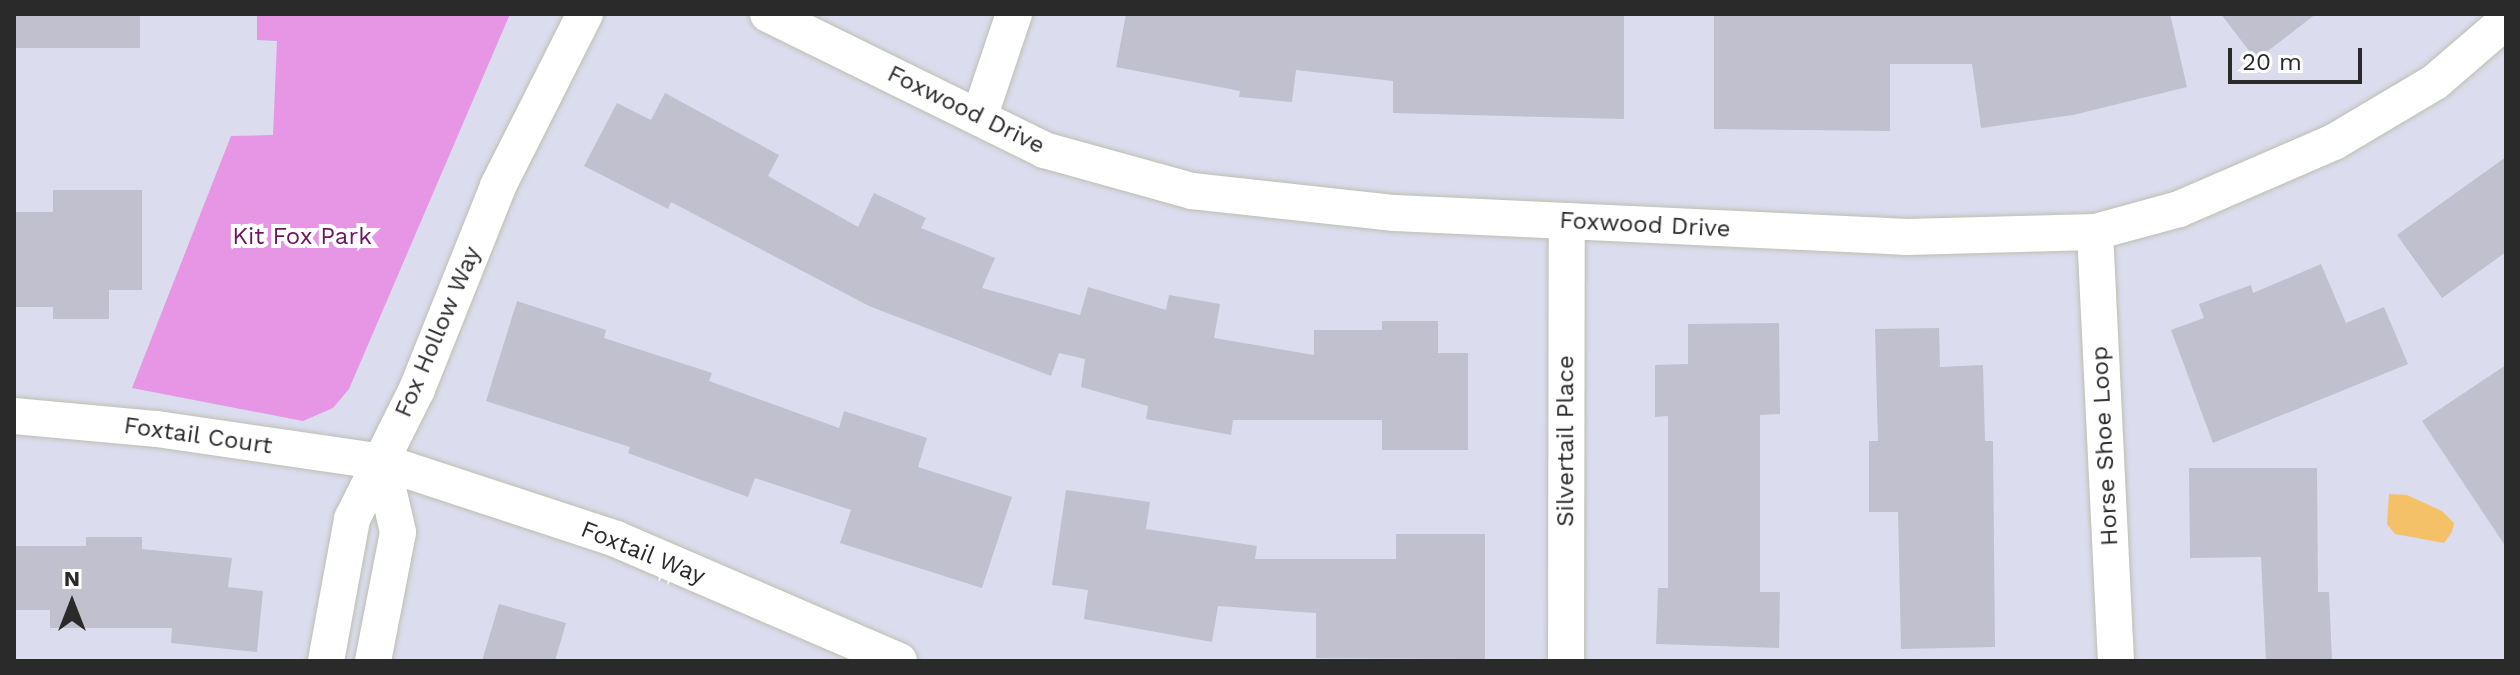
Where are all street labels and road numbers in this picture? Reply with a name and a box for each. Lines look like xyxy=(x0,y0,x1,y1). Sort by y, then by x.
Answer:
street label: Foxwood Drive xyxy=(883,59,1049,161)
street label: Foxwood Drive xyxy=(1559,206,1731,244)
street label: Fox Hollow Way xyxy=(389,242,487,422)
street label: Horse Shoe Loop xyxy=(2085,345,2125,547)
street label: Silvertail Place xyxy=(1552,355,1580,527)
street label: Foxtail Court xyxy=(122,411,274,461)
street label: Foxtail Way xyxy=(576,515,710,591)

